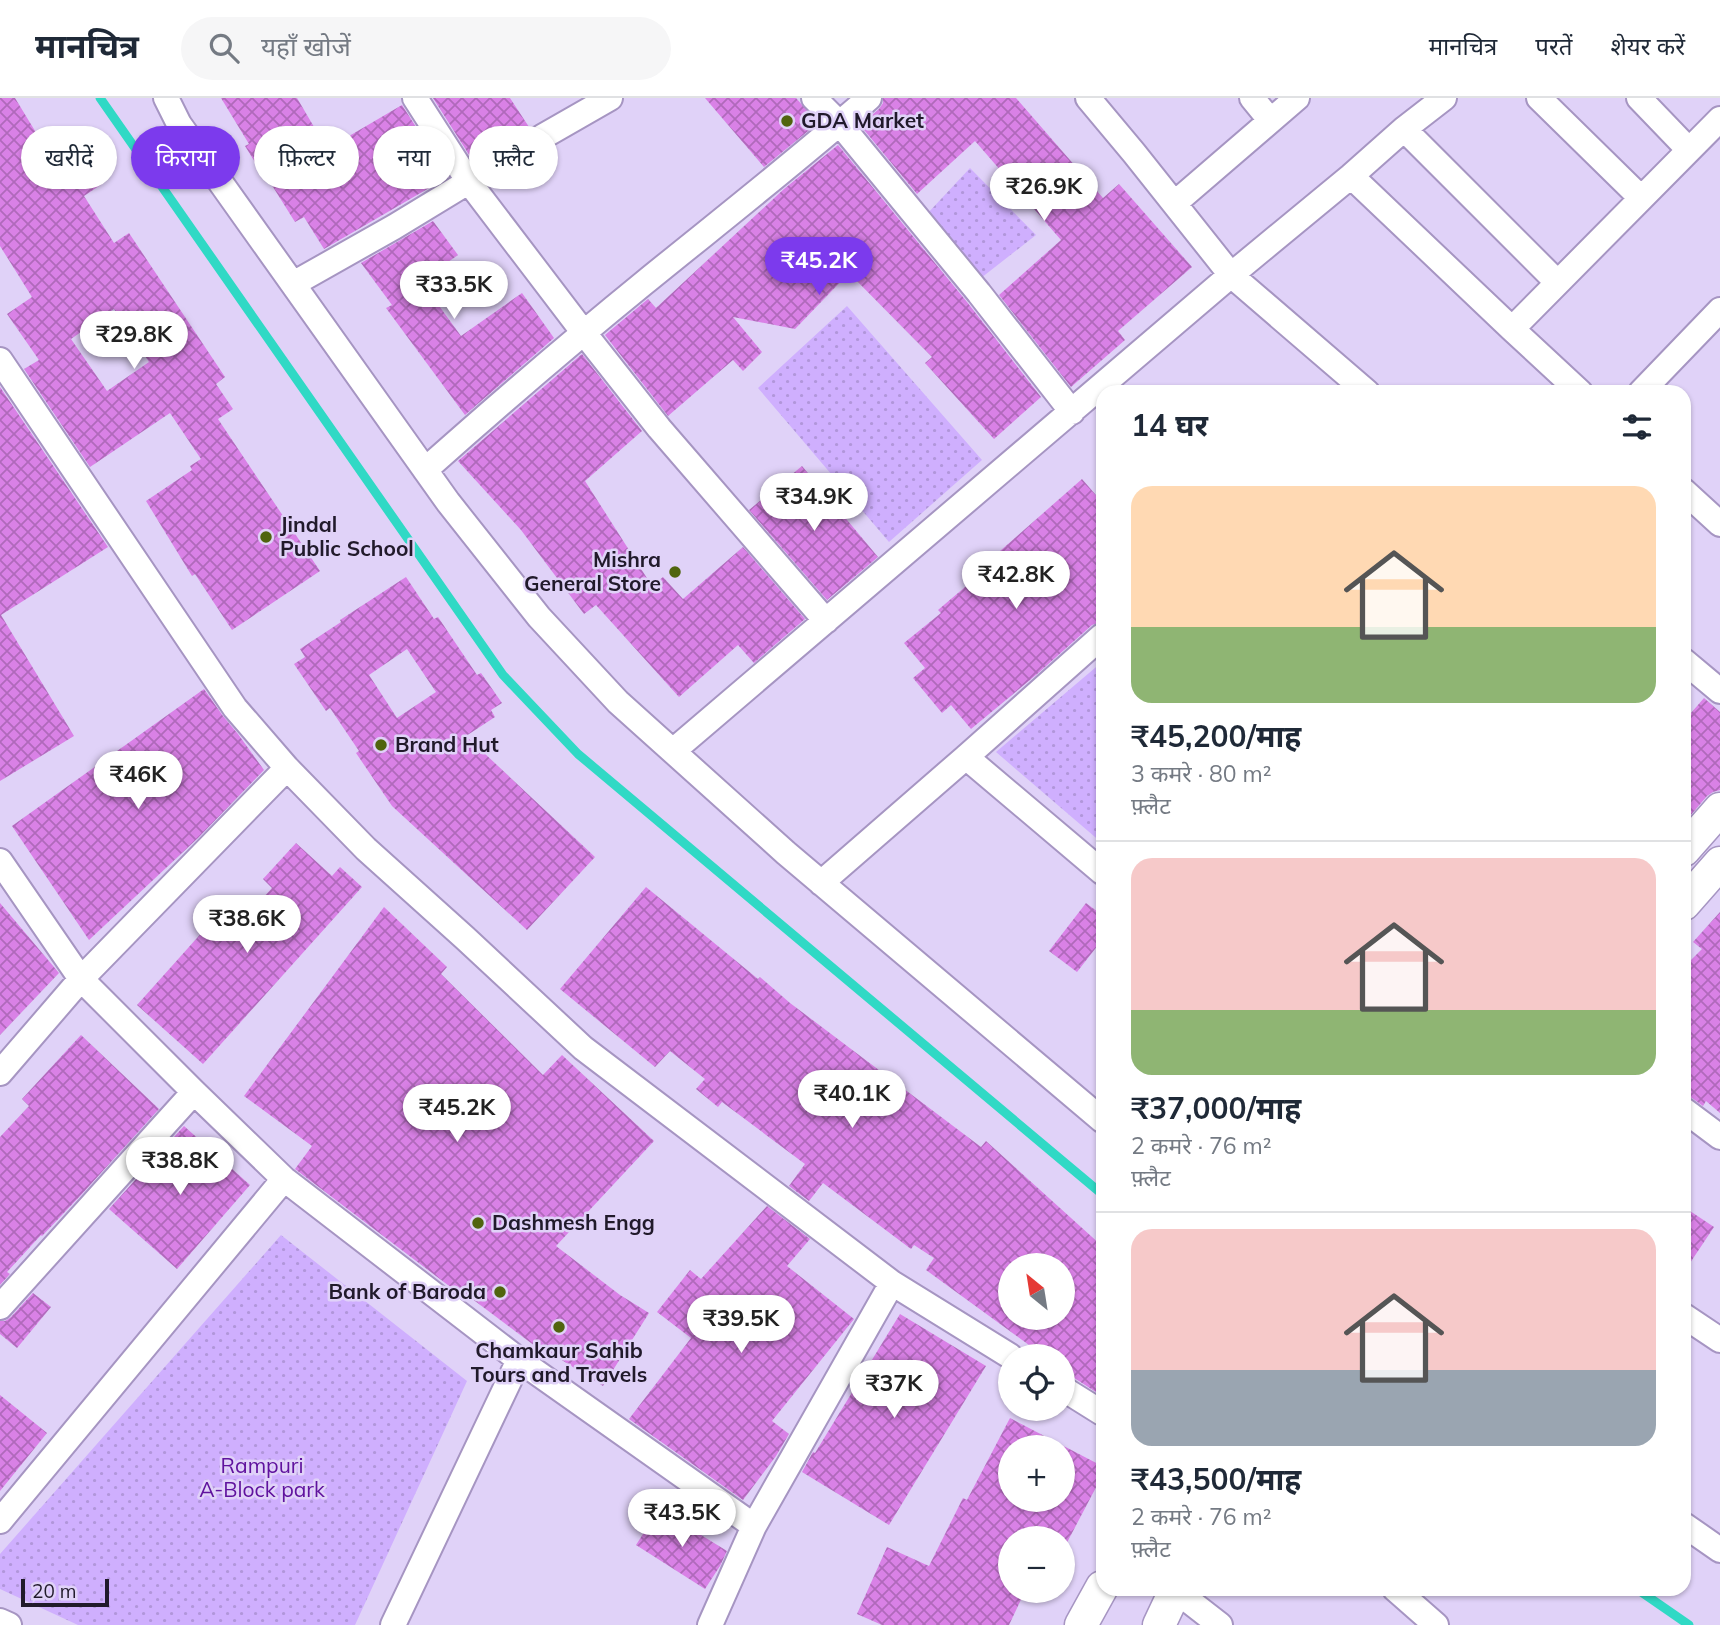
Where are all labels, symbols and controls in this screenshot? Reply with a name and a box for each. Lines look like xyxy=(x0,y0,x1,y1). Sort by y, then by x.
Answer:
search box xyxy=(181,17,671,80)
text: मानचित्र xyxy=(35,25,139,66)
icon: search xyxy=(205,29,243,67)
text: यहाँ खोजें xyxy=(261,30,351,63)
text: मानचित्र xyxy=(1429,31,1497,61)
text: परतें xyxy=(1535,31,1572,61)
text: शेयर करें xyxy=(1610,31,1685,61)
place label: GDA Market xyxy=(801,107,924,133)
marker: GDA Market xyxy=(779,113,795,129)
chip: खरीदें xyxy=(21,126,117,189)
chip: किराया xyxy=(131,126,240,189)
chip: फ़िल्टर xyxy=(254,126,359,189)
chip: नया xyxy=(373,126,455,189)
chip: फ़्लैट xyxy=(469,126,558,189)
pin: ₹26.9K xyxy=(987,164,1101,223)
text: ₹26.9K xyxy=(1006,171,1082,200)
pin: ₹45.2K xyxy=(762,238,876,297)
text: ₹45.2K xyxy=(781,245,857,274)
pin: ₹33.5K xyxy=(397,262,511,321)
text: ₹33.5K xyxy=(416,269,492,298)
pin: ₹29.8K xyxy=(77,312,191,371)
text: ₹29.8K xyxy=(96,319,172,348)
text: 14 घर xyxy=(1131,406,1208,444)
icon: filters xyxy=(1618,408,1656,446)
pin: ₹34.9K xyxy=(757,474,871,533)
text: ₹34.9K xyxy=(776,481,852,510)
place label: Jindal Public School xyxy=(280,511,414,561)
marker: Jindal Public School xyxy=(258,529,274,545)
icon: home xyxy=(1331,532,1457,658)
place label: Mishra General Store xyxy=(524,546,661,596)
pin: ₹42.8K xyxy=(959,552,1073,611)
text: ₹42.8K xyxy=(978,559,1054,588)
marker: Mishra General Store xyxy=(667,564,683,580)
text: ₹45,200/माह xyxy=(1131,717,1301,755)
place label: Brand Hut xyxy=(395,731,499,757)
marker: Brand Hut xyxy=(373,737,389,753)
pin: ₹46K xyxy=(97,752,179,811)
text: ₹46K xyxy=(110,759,166,788)
text: 3 कमरे · 80 m² xyxy=(1131,759,1271,788)
text: फ़्लैट xyxy=(1131,791,1171,820)
pin: ₹38.6K xyxy=(190,896,304,955)
text: ₹38.6K xyxy=(209,903,285,932)
icon: home xyxy=(1331,904,1457,1030)
pin: ₹40.1K xyxy=(795,1070,909,1130)
text: ₹40.1K xyxy=(814,1078,890,1107)
pin: ₹45.2K xyxy=(400,1084,514,1144)
text: ₹37,000/माह xyxy=(1131,1089,1301,1127)
text: ₹45.2K xyxy=(419,1092,495,1121)
text: 2 कमरे · 76 m² xyxy=(1131,1131,1271,1160)
pin: ₹38.8K xyxy=(123,1138,237,1197)
text: ₹38.8K xyxy=(142,1145,218,1174)
text: फ़्लैट xyxy=(1131,1163,1171,1192)
place label: Dashmesh Engg xyxy=(492,1209,655,1235)
marker: Dashmesh Engg xyxy=(470,1215,486,1231)
north arrow xyxy=(998,1253,1074,1330)
map controls xyxy=(998,1253,1075,1603)
icon: home xyxy=(1331,1275,1457,1401)
place label: Bank of Baroda xyxy=(329,1278,486,1304)
marker: Bank of Baroda xyxy=(492,1284,508,1300)
pin: ₹39.5K xyxy=(684,1296,798,1355)
text: ₹39.5K xyxy=(703,1303,779,1332)
marker: Chamkaur Sahib Tours and Travels xyxy=(551,1319,567,1335)
place label: Chamkaur Sahib Tours and Travels xyxy=(471,1337,647,1387)
button: locate xyxy=(998,1344,1075,1421)
pin: ₹37K xyxy=(853,1360,935,1420)
text: ₹37K xyxy=(866,1368,922,1397)
button: + xyxy=(998,1435,1075,1512)
park label: Rampuri A-Block park xyxy=(199,1452,325,1502)
text: ₹43,500/माह xyxy=(1131,1460,1301,1498)
pin: ₹43.5K xyxy=(625,1490,739,1549)
text: ₹43.5K xyxy=(644,1497,720,1526)
text: 2 कमरे · 76 m² xyxy=(1131,1502,1271,1531)
button: − xyxy=(998,1526,1075,1603)
text: फ़्लैट xyxy=(1131,1534,1171,1563)
scale bar xyxy=(21,1576,108,1608)
text: 20 m xyxy=(32,1579,76,1603)

